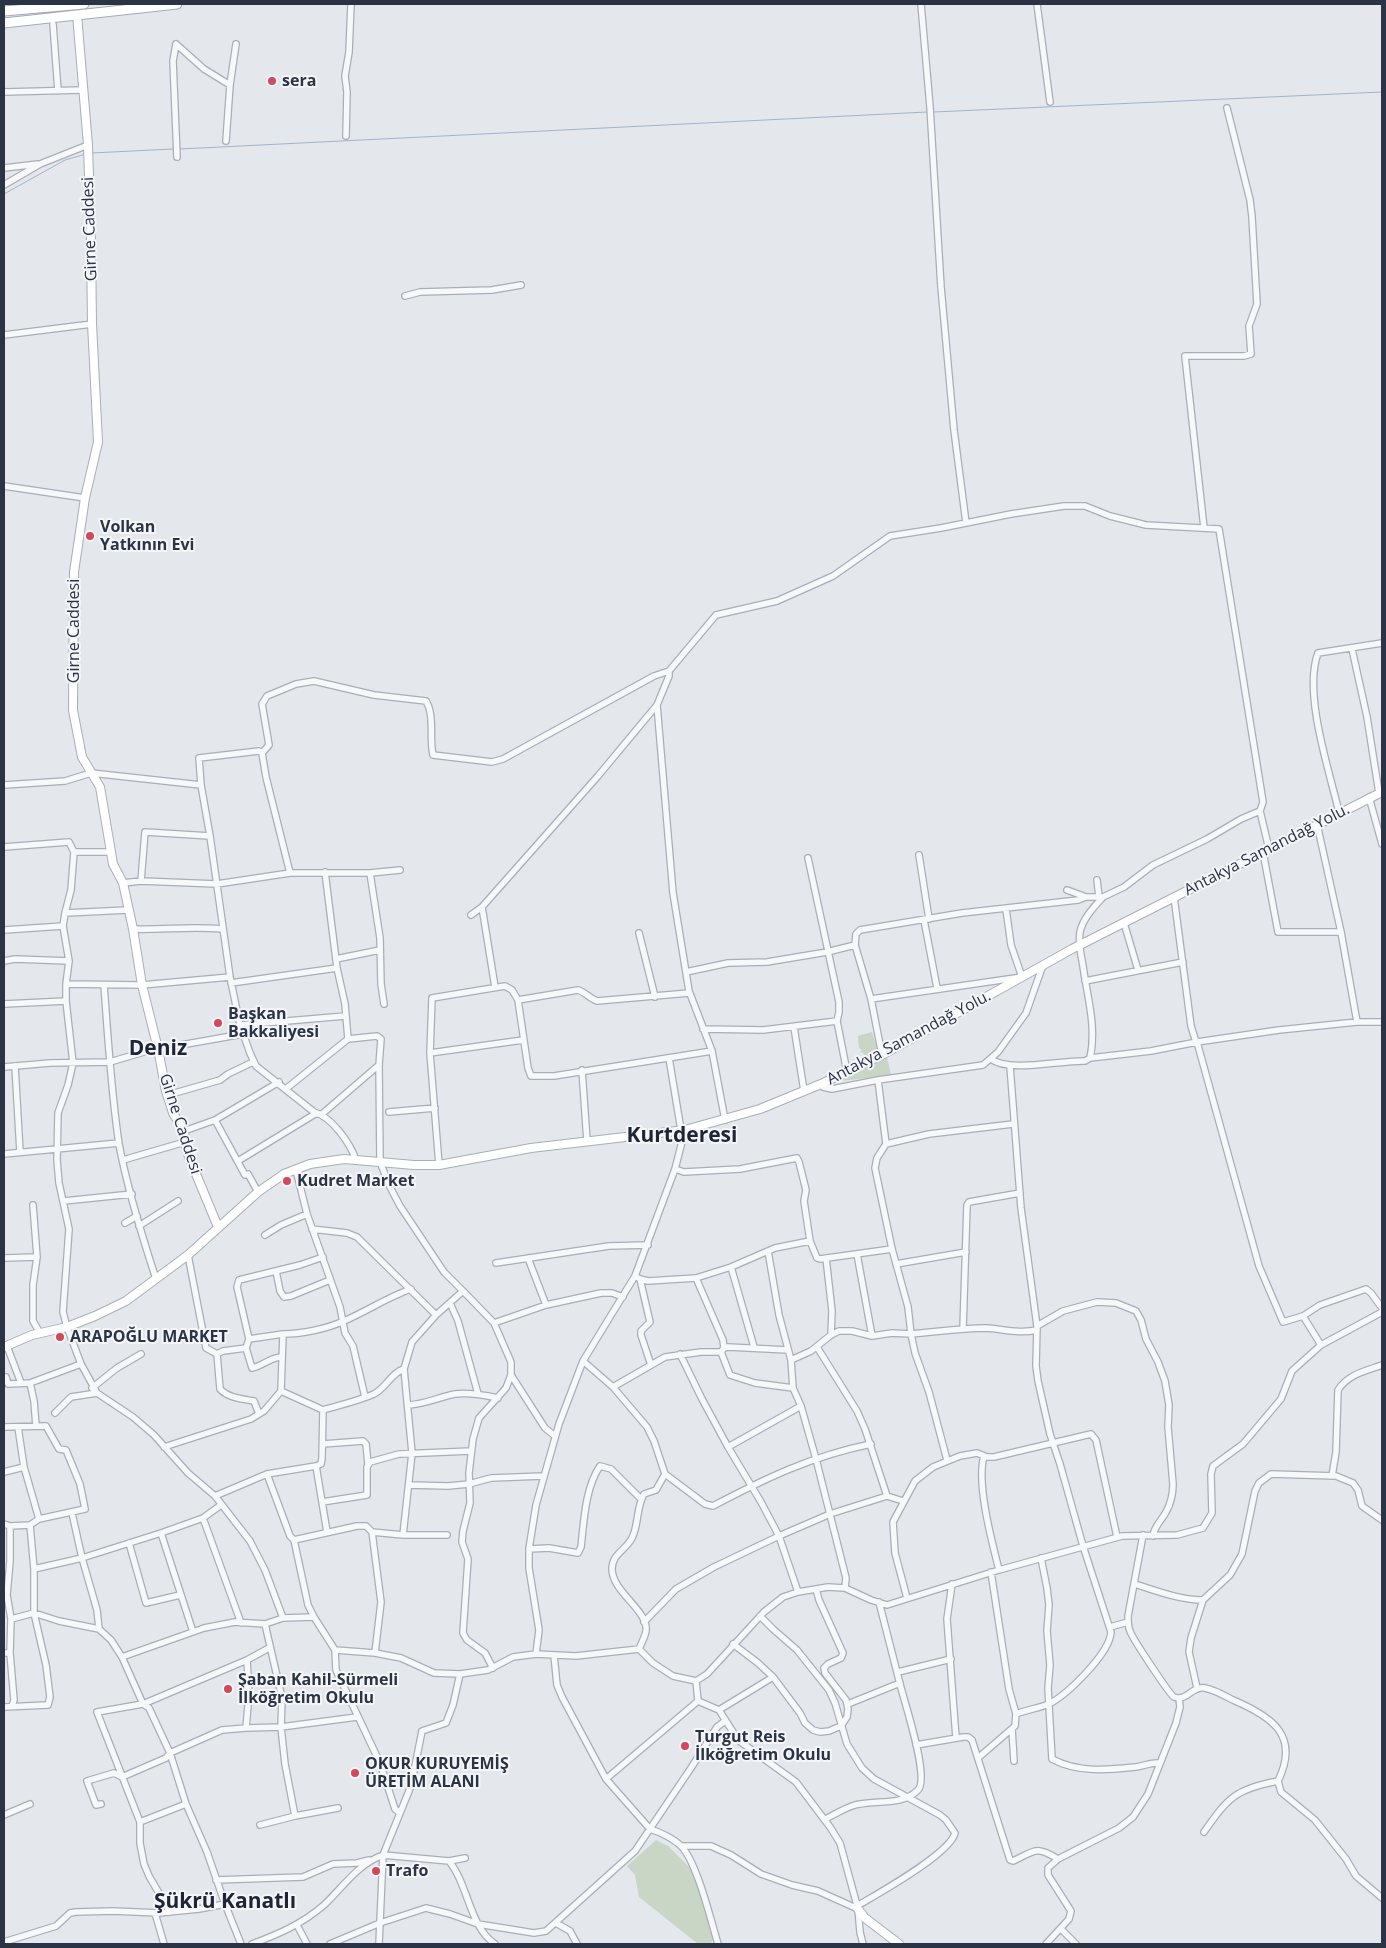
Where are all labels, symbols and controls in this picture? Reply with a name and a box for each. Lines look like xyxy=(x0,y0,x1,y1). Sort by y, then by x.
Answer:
place label: sera xyxy=(282,71,316,91)
marker: sera xyxy=(266,75,278,87)
street label: Girne Caddesi xyxy=(79,177,101,281)
place label: Volkan Yatkının Evi xyxy=(100,517,194,555)
marker: Volkan Yatkının Evi xyxy=(84,530,96,542)
street label: Girne Caddesi xyxy=(64,579,84,683)
street label: Antakya Samandağ Yolu. xyxy=(1181,800,1353,900)
street label: Antakya Samandağ Yolu. xyxy=(824,986,994,1090)
place label: Başkan Bakkaliyesi xyxy=(228,1004,319,1042)
marker: Başkan Bakkaliyesi xyxy=(212,1017,224,1029)
district label: Deniz xyxy=(129,1036,187,1062)
street label: Girne Caddesi xyxy=(155,1071,205,1177)
district label: Kurtderesi xyxy=(627,1123,737,1149)
place label: Kudret Market xyxy=(297,1171,414,1191)
marker: Kudret Market xyxy=(281,1175,293,1187)
place label: ARAPOĞLU MARKET xyxy=(70,1327,228,1347)
marker: ARAPOĞLU MARKET xyxy=(54,1331,66,1343)
place label: Şaban Kahil-Sürmeli İlköğretim Okulu xyxy=(238,1670,398,1708)
marker: Şaban Kahil-Sürmeli İlköğretim Okulu xyxy=(222,1683,234,1695)
place label: Turgut Reis İlköğretim Okulu xyxy=(695,1727,831,1765)
marker: Turgut Reis İlköğretim Okulu xyxy=(679,1740,691,1752)
place label: OKUR KURUYEMİŞ ÜRETİM ALANI xyxy=(365,1754,509,1792)
marker: OKUR KURUYEMİŞ ÜRETİM ALANI xyxy=(349,1767,361,1779)
place label: Trafo xyxy=(386,1861,428,1881)
marker: Trafo xyxy=(370,1865,382,1877)
district label: Şükrü Kanatlı xyxy=(154,1889,296,1915)

